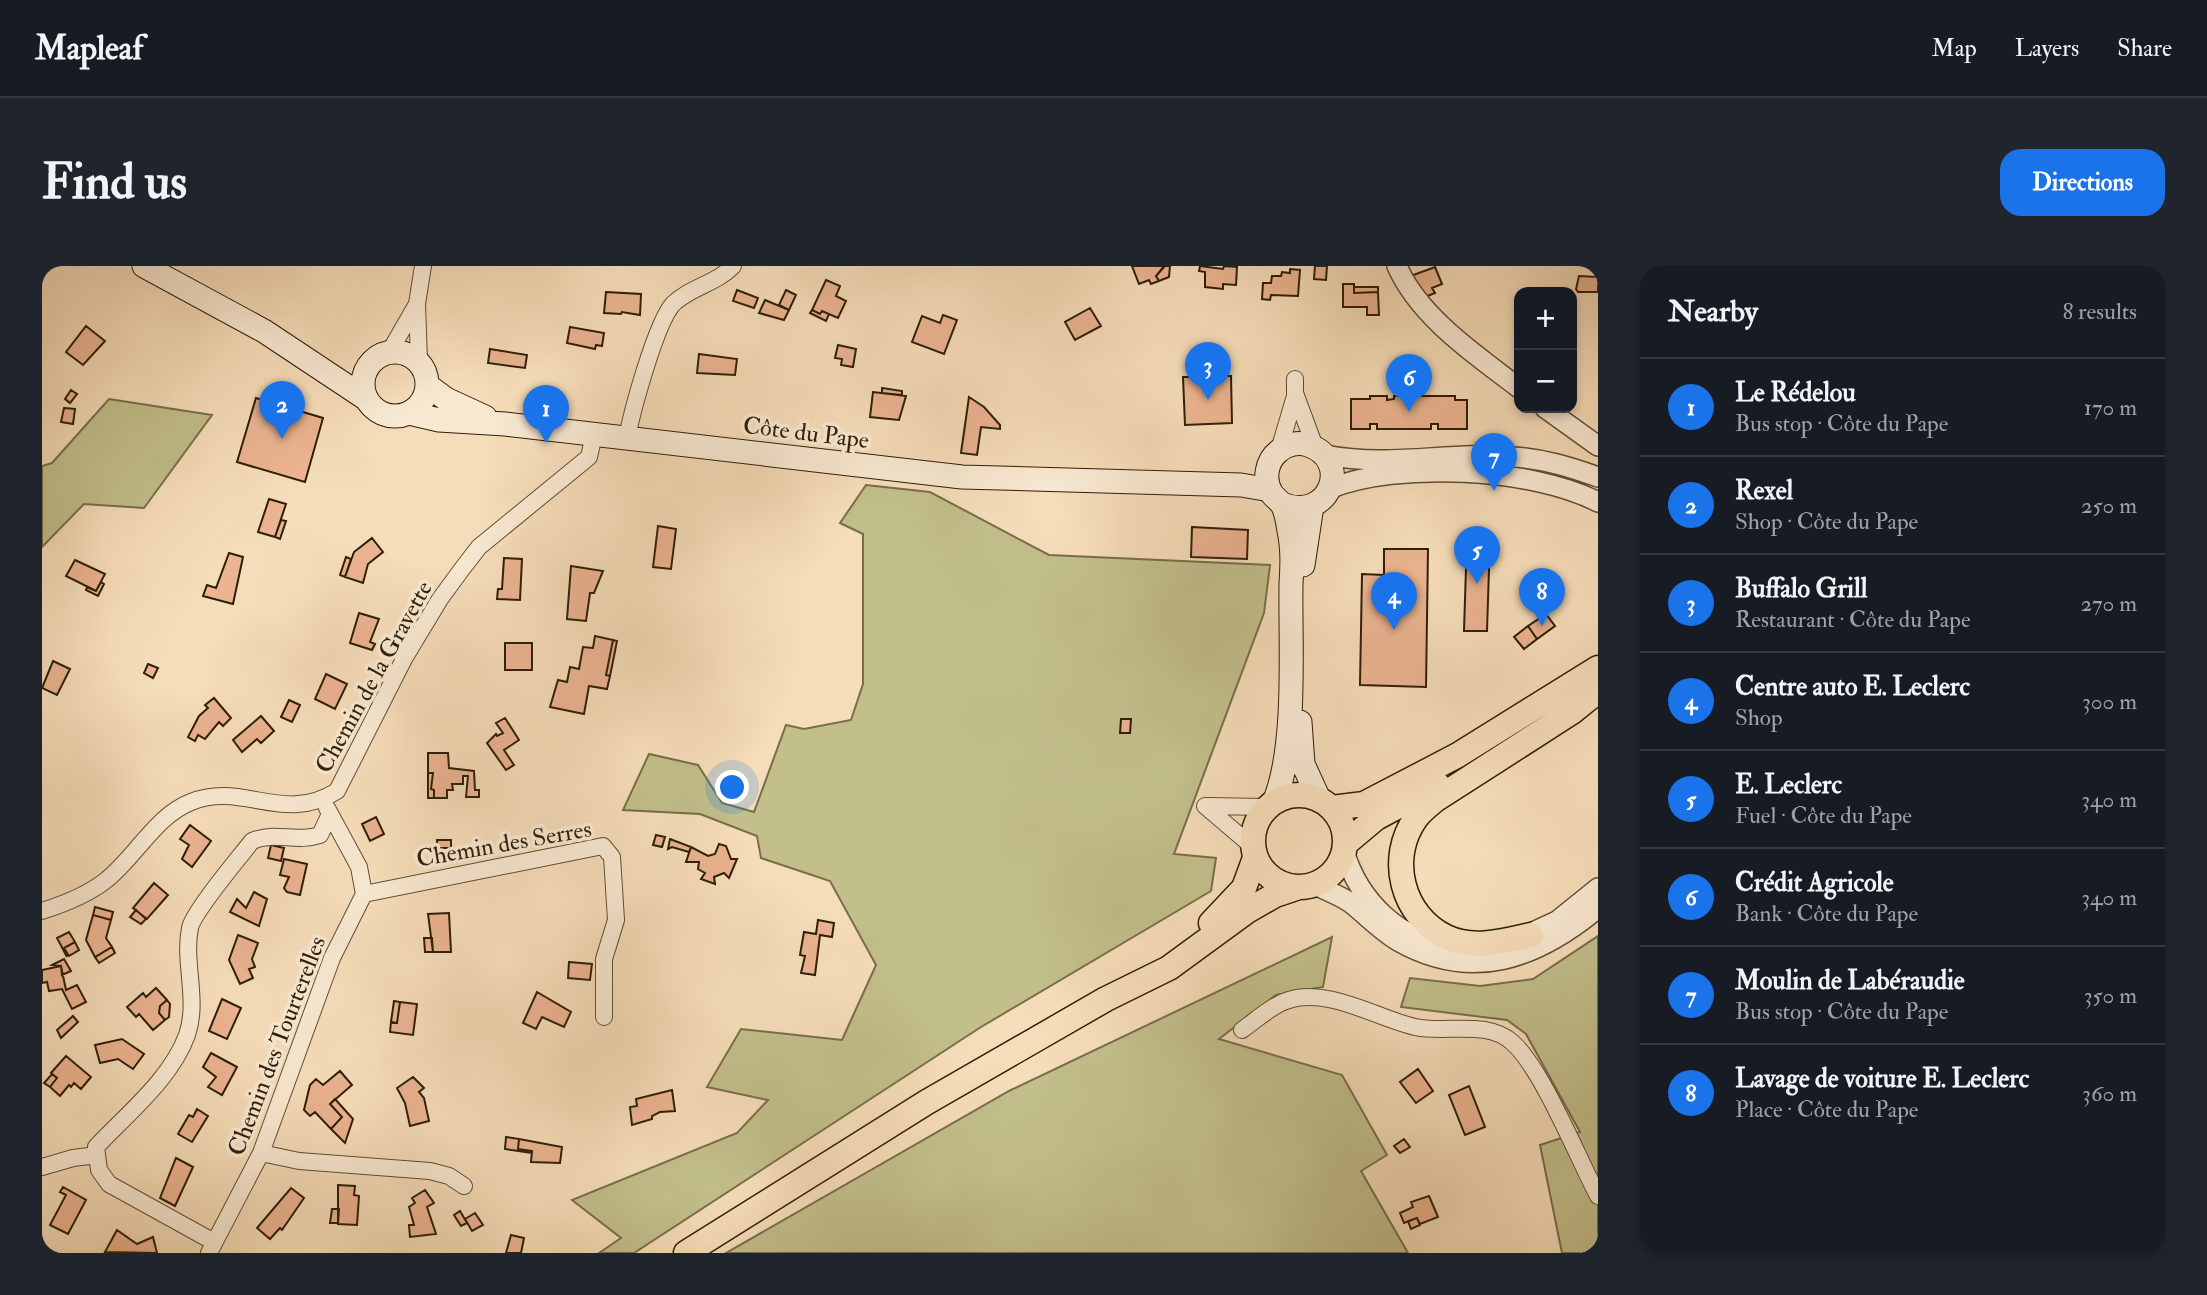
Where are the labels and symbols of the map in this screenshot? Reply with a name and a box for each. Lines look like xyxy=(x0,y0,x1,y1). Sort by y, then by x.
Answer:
pin: 3 xyxy=(1185,342,1231,400)
pin: 6 xyxy=(1386,354,1432,412)
pin: 2 xyxy=(259,381,305,439)
pin: 1 xyxy=(523,385,569,443)
street label: Côte du Pape xyxy=(741,410,871,456)
pin: 7 xyxy=(1471,433,1517,491)
pin: 5 xyxy=(1454,526,1500,584)
pin: 8 xyxy=(1519,568,1565,626)
pin: 4 xyxy=(1371,572,1417,630)
street label: Chemin de la Gravette xyxy=(308,575,440,779)
your location xyxy=(715,770,749,804)
street label: Chemin des Serres xyxy=(414,813,594,875)
street label: Chemin des Tourterelles xyxy=(221,932,333,1160)

